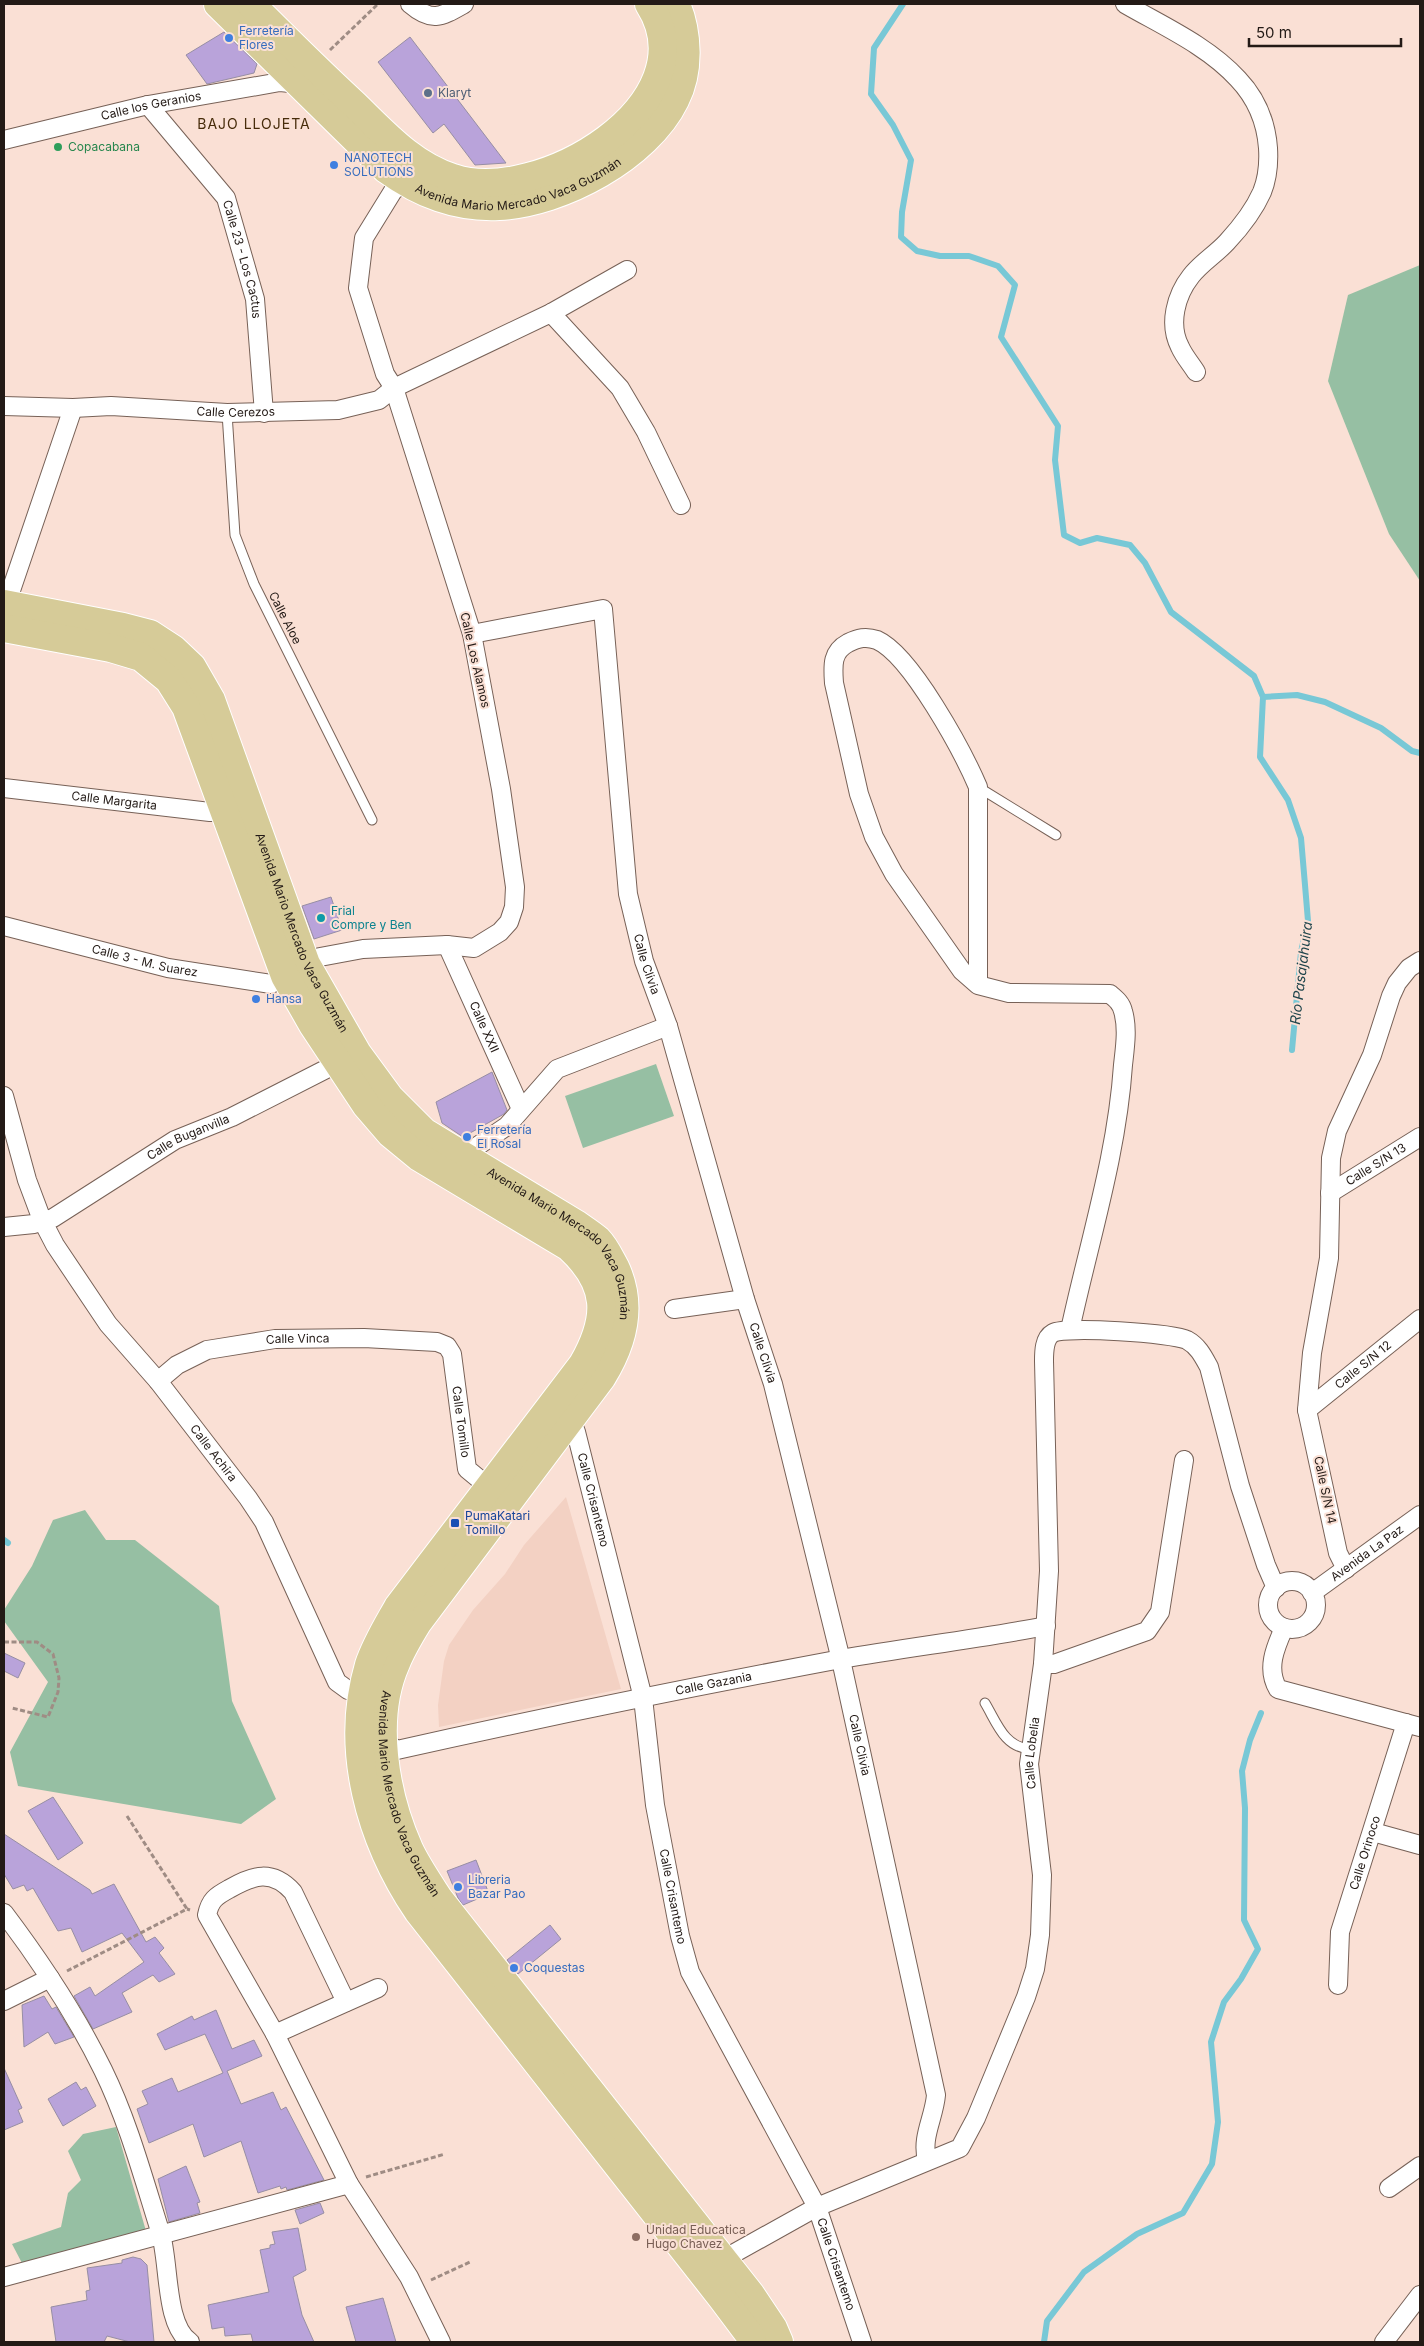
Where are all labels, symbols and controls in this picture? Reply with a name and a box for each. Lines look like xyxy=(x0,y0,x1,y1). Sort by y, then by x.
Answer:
scale bar xyxy=(1249,15,1402,47)
place label: Ferretería Flores xyxy=(239,23,294,52)
text: 50 m xyxy=(1256,23,1292,42)
marker: Ferretería Flores xyxy=(223,32,235,44)
place label: Klaryt xyxy=(438,85,471,100)
marker: Klaryt xyxy=(422,87,434,99)
street label: Calle los Geranios xyxy=(99,88,202,123)
district label: BAJO LLOJETA xyxy=(197,115,311,132)
place label: Copacabana xyxy=(68,139,140,154)
marker: Copacabana xyxy=(52,141,64,153)
place label: NANOTECH SOLUTIONS xyxy=(344,150,414,179)
street label: Avenida Mario Mercado Vaca Guzmán xyxy=(413,154,624,213)
marker: NANOTECH SOLUTIONS xyxy=(328,159,340,171)
street label: Calle 23 - Los Cactus xyxy=(220,198,265,319)
street label: Calle Cerezos xyxy=(196,403,275,420)
street label: Calle Aloe xyxy=(266,589,305,647)
street label: Calle Los Alamos xyxy=(457,611,494,709)
street label: Calle Margarita xyxy=(71,788,158,813)
street label: Avenida Mario Mercado Vaca Guzmán xyxy=(252,831,352,1035)
place label: Frial Compre y Ben xyxy=(331,903,412,932)
marker: Frial Compre y Ben xyxy=(315,912,327,924)
water label: Río Pasajahuira xyxy=(1286,920,1315,1025)
street label: Calle Clivia xyxy=(631,932,664,996)
street label: Calle 3 - M. Suarez xyxy=(90,941,199,980)
place label: Hansa xyxy=(266,991,302,1006)
marker: Hansa xyxy=(250,993,262,1005)
street label: Calle XXII xyxy=(466,999,503,1055)
street label: Calle Buganvilla xyxy=(144,1111,231,1163)
place label: Ferretería El Rosal xyxy=(477,1122,532,1151)
marker: Ferretería El Rosal xyxy=(461,1131,473,1143)
street label: Calle S/N 13 xyxy=(1343,1140,1409,1189)
street label: Avenida Mario Mercado Vaca Guzmán xyxy=(484,1164,632,1321)
street label: Calle Clivia xyxy=(746,1321,780,1385)
street label: Calle Vinca xyxy=(265,1330,330,1347)
street label: Calle S/N 12 xyxy=(1331,1337,1394,1392)
street label: Calle Tomillo xyxy=(449,1385,473,1459)
street label: Calle Achira xyxy=(187,1421,241,1484)
street label: Calle Crisantemo xyxy=(575,1451,613,1549)
street label: Calle S/N 14 xyxy=(1311,1455,1340,1525)
place label: PumaKatari Tomillo xyxy=(465,1508,530,1537)
marker: PumaKatari Tomillo xyxy=(449,1517,461,1529)
street label: Avenida La Paz xyxy=(1327,1521,1406,1584)
street label: Calle Gazania xyxy=(674,1668,753,1698)
street label: Avenida Mario Mercado Vaca Guzmán xyxy=(376,1689,443,1899)
street label: Calle Clivia xyxy=(846,1713,874,1777)
street label: Calle Lobelia xyxy=(1021,1716,1042,1790)
street label: Calle Orinoco xyxy=(1346,1814,1383,1892)
street label: Calle Crisantemo xyxy=(657,1847,690,1946)
place label: Libreria Bazar Pao xyxy=(468,1872,525,1901)
marker: Libreria Bazar Pao xyxy=(452,1881,464,1893)
place label: Coquestas xyxy=(524,1960,585,1975)
marker: Coquestas xyxy=(508,1962,520,1974)
street label: Calle Crisantemo xyxy=(814,2216,859,2312)
place label: Unidad Educatica Hugo Chavez xyxy=(646,2222,746,2251)
marker: Unidad Educatica Hugo Chavez xyxy=(630,2231,642,2243)

